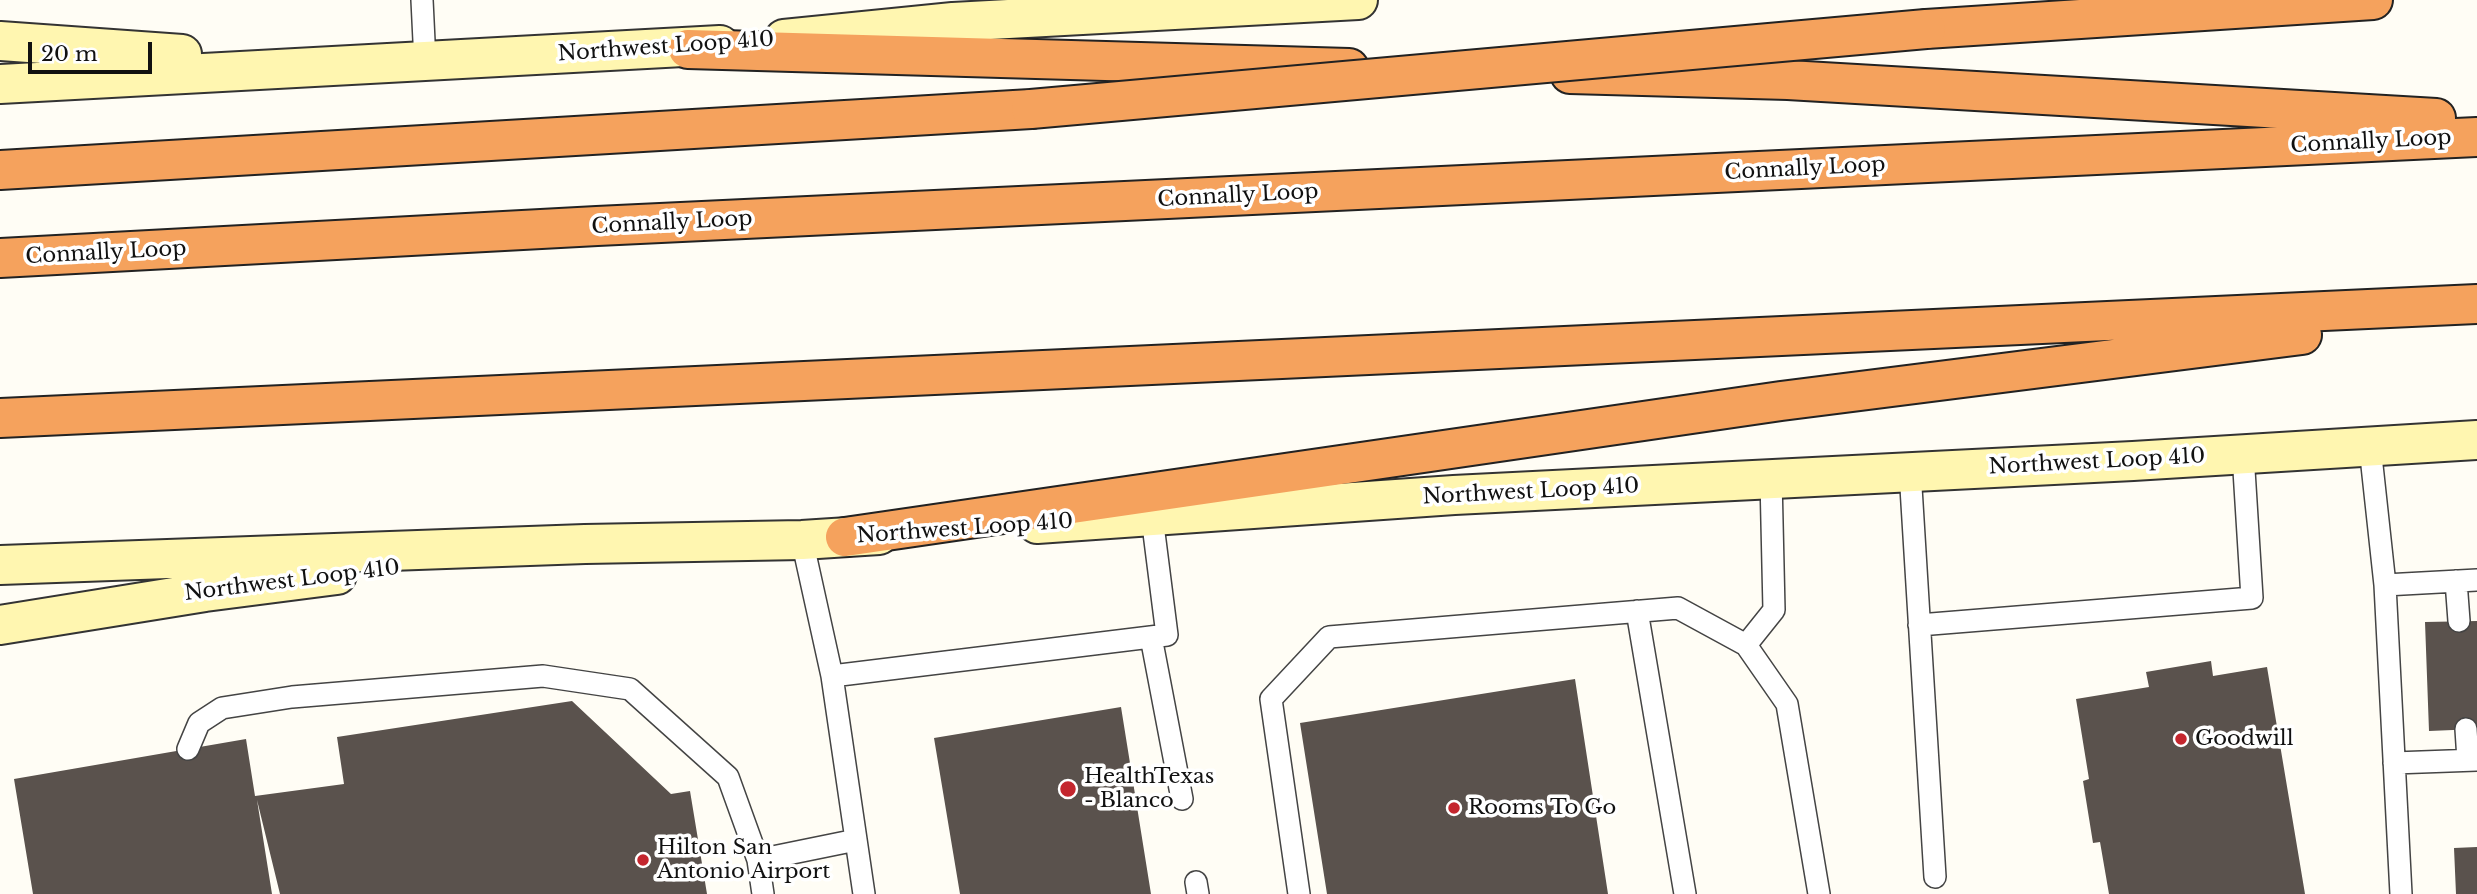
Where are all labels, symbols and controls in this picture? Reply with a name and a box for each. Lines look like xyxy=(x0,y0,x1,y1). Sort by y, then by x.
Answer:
street label: Northwest Loop 410 xyxy=(557,27,775,67)
scale bar xyxy=(32,28,156,72)
text: 20 m xyxy=(41,41,98,67)
street label: Connally Loop xyxy=(2290,125,2452,159)
street label: Connally Loop xyxy=(1724,152,1886,186)
street label: Connally Loop xyxy=(1157,179,1319,213)
street label: Connally Loop xyxy=(591,206,753,240)
street label: Connally Loop xyxy=(25,236,187,270)
street label: Northwest Loop 410 xyxy=(1988,444,2206,480)
street label: Northwest Loop 410 xyxy=(1422,474,1640,510)
street label: Northwest Loop 410 xyxy=(856,509,1074,549)
street label: Northwest Loop 410 xyxy=(183,555,401,607)
place label: Goodwill xyxy=(2195,726,2293,752)
marker: Goodwill xyxy=(2173,731,2189,747)
place label: HealthTexas - Blanco xyxy=(1084,764,1214,814)
marker: HealthTexas - Blanco xyxy=(1058,779,1078,799)
place label: Rooms To Go xyxy=(1468,795,1616,821)
marker: Rooms To Go xyxy=(1446,800,1462,816)
place label: Hilton San Antonio Airport xyxy=(657,835,830,885)
marker: Hilton San Antonio Airport xyxy=(635,852,651,868)

